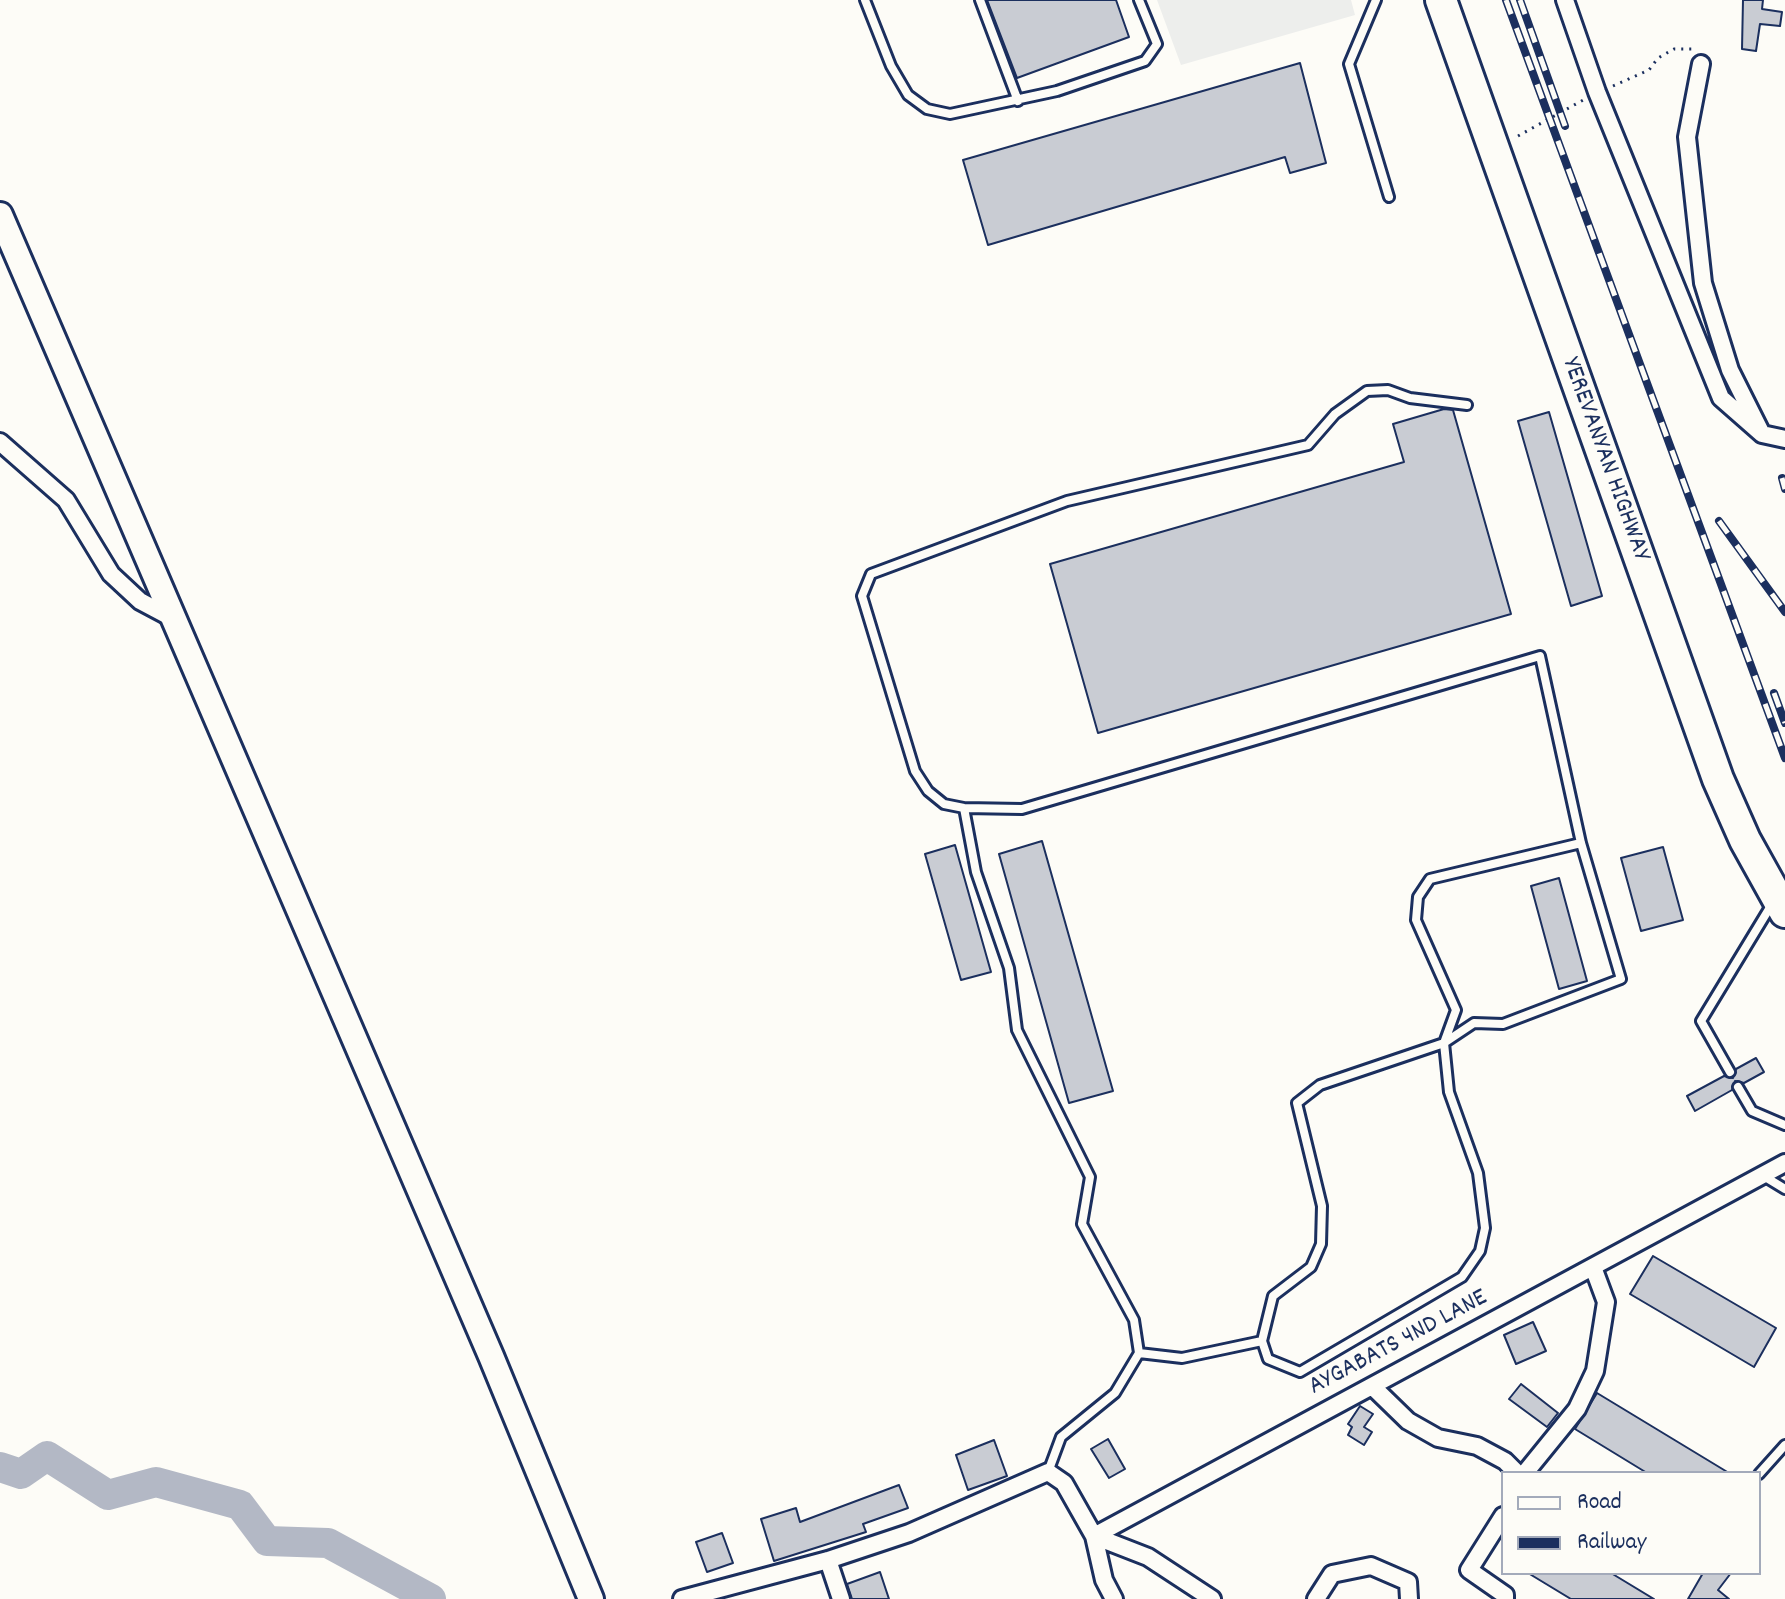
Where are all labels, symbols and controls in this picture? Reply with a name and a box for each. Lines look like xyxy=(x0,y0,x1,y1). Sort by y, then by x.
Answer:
street label: YEREVANYAN HIGHWAY xyxy=(1553,354,1655,566)
street label: AYGABATS 4ND LANE xyxy=(1304,1284,1494,1404)
legend xyxy=(1501,1471,1761,1575)
text: Road xyxy=(1577,1486,1622,1520)
text: Railway xyxy=(1577,1526,1646,1560)

